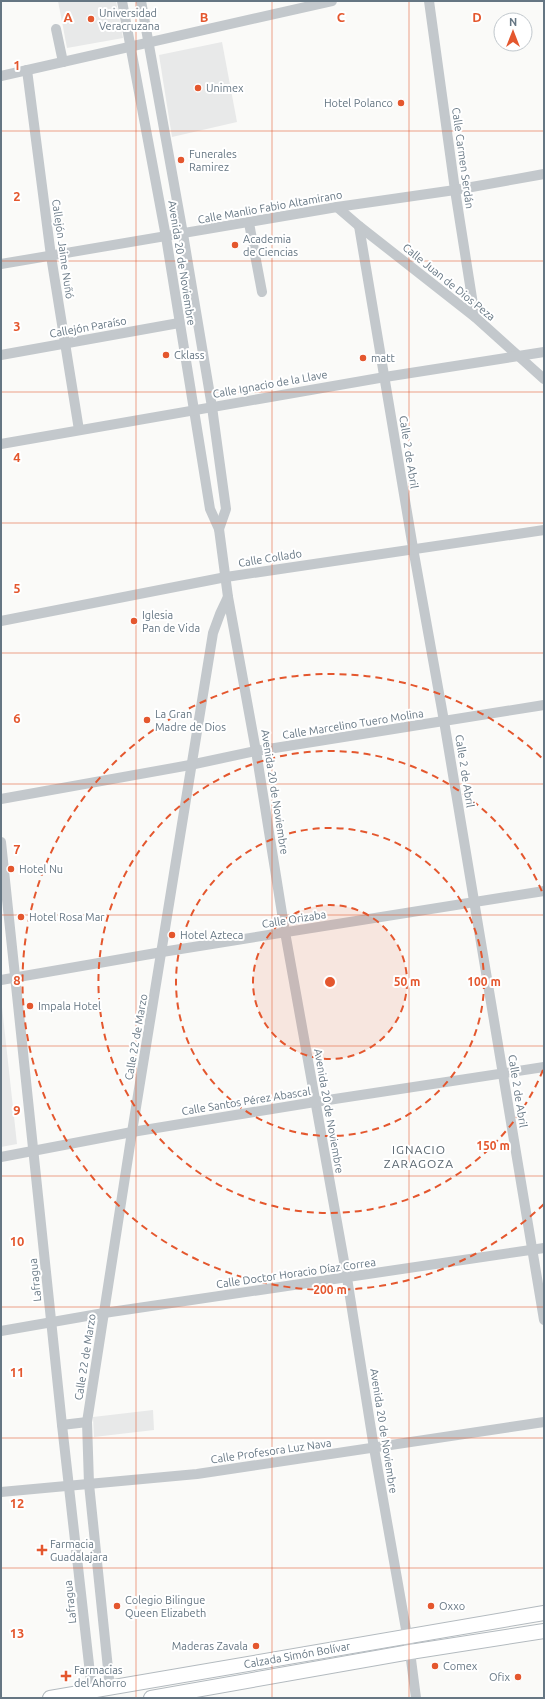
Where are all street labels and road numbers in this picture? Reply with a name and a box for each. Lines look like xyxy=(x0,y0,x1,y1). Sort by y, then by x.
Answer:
street label: Calle Carmen Serdán xyxy=(450,107,476,209)
street label: Calle Manlio Fabio Altamirano xyxy=(197,188,343,226)
street label: Callejón Jaime Nuñó xyxy=(50,198,76,300)
street label: Avenida 20 de Noviembre xyxy=(166,200,198,326)
street label: Calle Juan de Dios Peza xyxy=(400,241,498,323)
street label: Callejón Paraíso xyxy=(49,314,127,340)
street label: Calle Ignacio de la Llave xyxy=(212,368,328,400)
street label: Calle 2 de Abril xyxy=(397,415,421,490)
street label: Calle Collado xyxy=(237,547,303,569)
street label: Calle Marcelino Tuero Molina xyxy=(282,707,424,741)
street label: Avenida 20 de Noviembre xyxy=(259,729,291,855)
street label: Calle 2 de Abril xyxy=(453,734,477,809)
street label: Calle Orizaba xyxy=(261,908,327,930)
street label: Calle 22 de Marzo xyxy=(122,993,150,1081)
street label: Avenida 20 de Noviembre xyxy=(312,1048,346,1174)
street label: Calle 2 de Abril xyxy=(506,1054,530,1129)
street label: Calle Santos Pérez Abascal xyxy=(181,1085,311,1117)
street label: Calle Doctor Horacio Díaz Correa xyxy=(215,1256,377,1290)
street label: Lafragua xyxy=(27,1258,43,1302)
street label: Calle 22 de Marzo xyxy=(72,1313,98,1401)
street label: Avenida 20 de Noviembre xyxy=(368,1368,400,1494)
street label: Calle Profesora Luz Nava xyxy=(210,1437,332,1465)
street label: Lafragua xyxy=(62,1580,78,1624)
street label: Calzada Simón Bolívar xyxy=(243,1640,352,1670)

